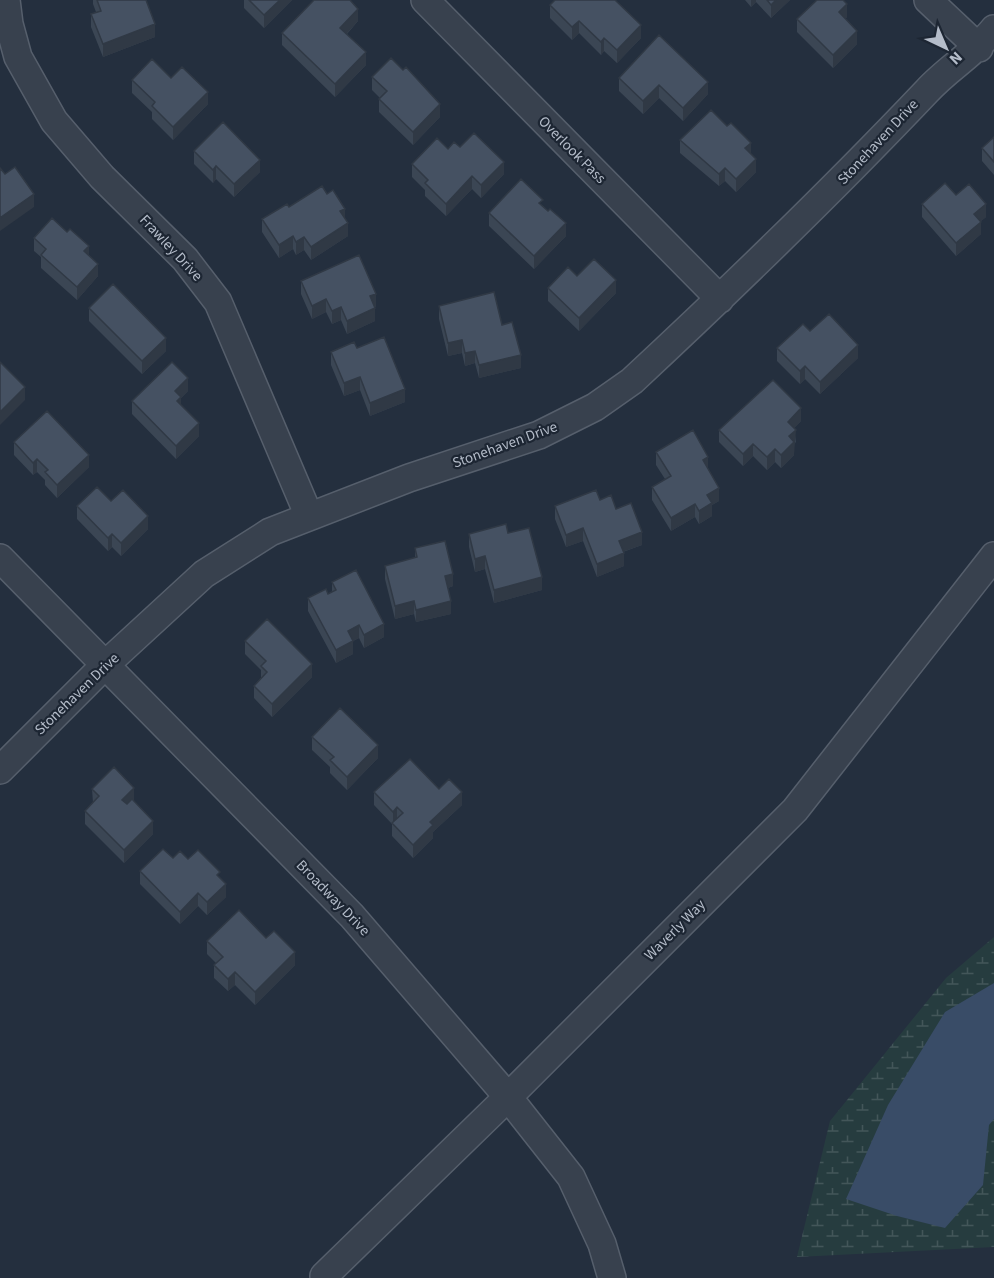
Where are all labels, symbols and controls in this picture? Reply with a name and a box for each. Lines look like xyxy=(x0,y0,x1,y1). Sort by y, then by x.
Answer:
north arrow xyxy=(916,18,976,78)
text: N xyxy=(944,46,967,70)
street label: Stonehaven Drive xyxy=(833,95,923,189)
street label: Overlook Pass xyxy=(533,111,611,189)
street label: Frawley Drive xyxy=(135,210,207,286)
street label: Stonehaven Drive xyxy=(450,416,560,474)
street label: Stonehaven Drive xyxy=(30,648,124,740)
street label: Broadway Drive xyxy=(291,855,375,941)
street label: Waverly Way xyxy=(640,895,710,965)

